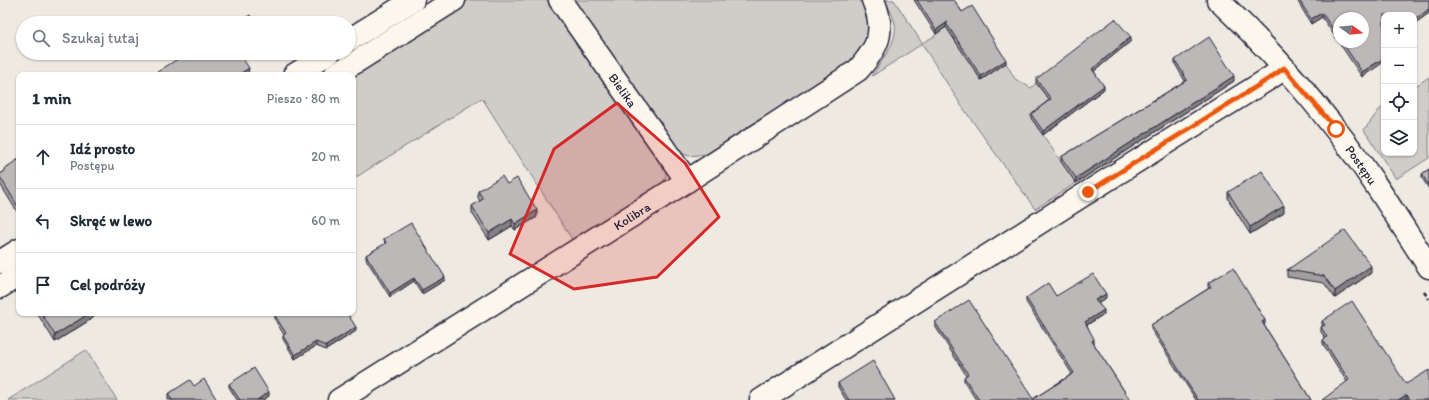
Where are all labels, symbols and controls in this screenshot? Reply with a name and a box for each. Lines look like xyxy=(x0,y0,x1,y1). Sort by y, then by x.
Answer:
north arrow xyxy=(1333,12,1369,48)
map controls xyxy=(1381,12,1417,156)
button: + xyxy=(1381,12,1417,48)
search box xyxy=(16,16,356,60)
icon: search xyxy=(30,27,52,49)
text: Szukaj tutaj xyxy=(62,29,139,47)
button: − xyxy=(1381,48,1417,84)
street label: Bielika xyxy=(606,70,640,111)
button: locate xyxy=(1381,84,1417,120)
text: 1 min xyxy=(32,88,71,108)
text: Pieszo · 80 m xyxy=(267,91,340,106)
route start xyxy=(1327,120,1345,138)
button: layers xyxy=(1381,120,1417,156)
text: Idź prosto xyxy=(70,140,135,158)
street label: Postępu xyxy=(1342,142,1380,188)
icon: ahead xyxy=(32,146,54,168)
text: 20 m xyxy=(311,149,340,164)
text: Postępu xyxy=(70,158,115,173)
route end xyxy=(1079,183,1097,201)
street label: Kolibra xyxy=(611,199,653,233)
icon: left xyxy=(32,210,54,232)
text: Skręć w lewo xyxy=(70,212,152,230)
text: 60 m xyxy=(311,213,340,228)
icon: arrive xyxy=(32,274,54,296)
text: Cel podróży xyxy=(70,276,145,294)

